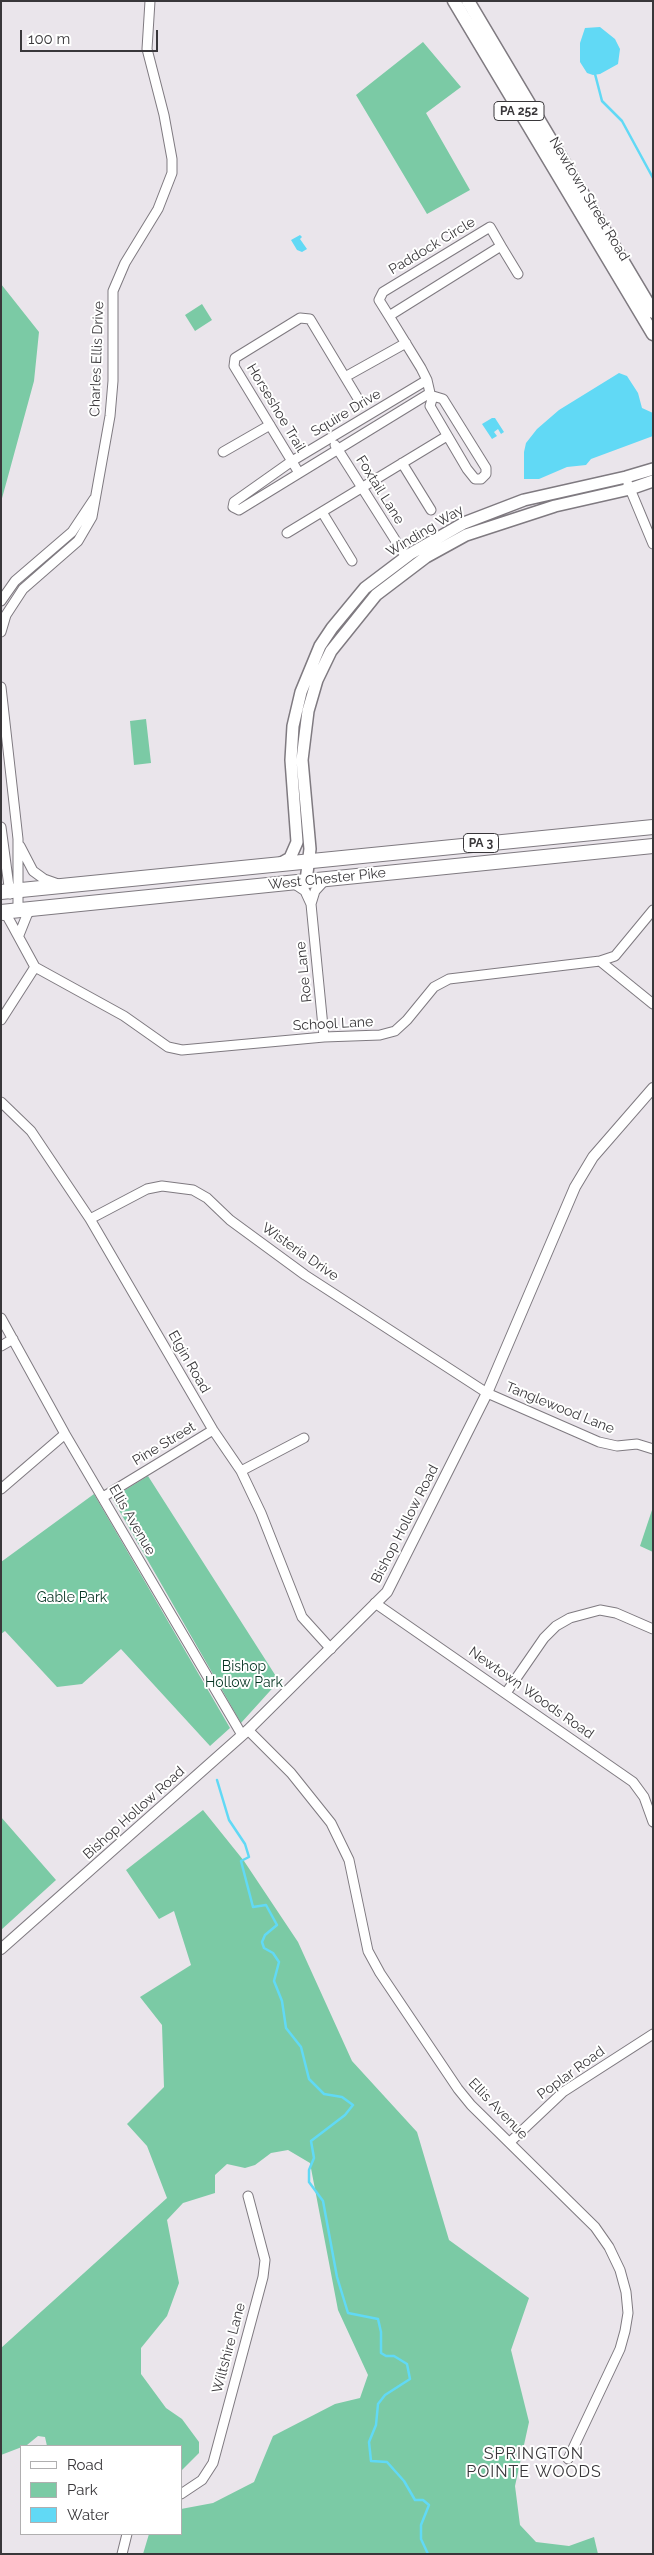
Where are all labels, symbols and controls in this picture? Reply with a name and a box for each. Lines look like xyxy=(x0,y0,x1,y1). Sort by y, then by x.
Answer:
scale bar xyxy=(22,20,160,52)
text: 100 m xyxy=(28,30,70,48)
road number: PA 252 xyxy=(494,102,544,120)
street label: Newtown Street Road xyxy=(545,134,633,264)
street label: Paddock Circle xyxy=(386,214,478,278)
street label: Charles Ellis Drive xyxy=(87,301,107,417)
street label: Horseshoe Trail xyxy=(243,361,309,455)
street label: Squire Drive xyxy=(308,386,384,440)
street label: Foxtail Lane xyxy=(352,453,408,527)
street label: Winding Way xyxy=(383,501,467,561)
road number: PA 3 xyxy=(464,834,498,852)
street label: West Chester Pike xyxy=(267,864,387,894)
street label: Roe Lane xyxy=(292,941,316,1003)
street label: School Lane xyxy=(292,1014,374,1034)
street label: Wisteria Drive xyxy=(258,1219,342,1285)
street label: Elgin Road xyxy=(164,1328,214,1396)
street label: Tanglewood Lane xyxy=(503,1379,617,1437)
street label: Pine Street xyxy=(129,1419,199,1469)
street label: Bishop Hollow Road xyxy=(368,1462,442,1586)
street label: Ellis Avenue xyxy=(105,1482,159,1558)
park label: Gable Park xyxy=(37,1590,107,1606)
street label: Newtown Woods Road xyxy=(465,1643,597,1743)
park label: Bishop Hollow Park xyxy=(205,1659,283,1691)
street label: Bishop Hollow Road xyxy=(80,1763,188,1863)
street label: Poplar Road xyxy=(534,2043,608,2103)
street label: Ellis Avenue xyxy=(465,2075,531,2143)
street label: Wiltshire Lane xyxy=(209,2301,249,2395)
district label: SPRINGTON POINTE WOODS xyxy=(465,2444,603,2482)
legend xyxy=(20,2445,182,2535)
text: Road xyxy=(67,2456,103,2474)
text: Park xyxy=(67,2481,98,2499)
text: Water xyxy=(67,2506,109,2524)

